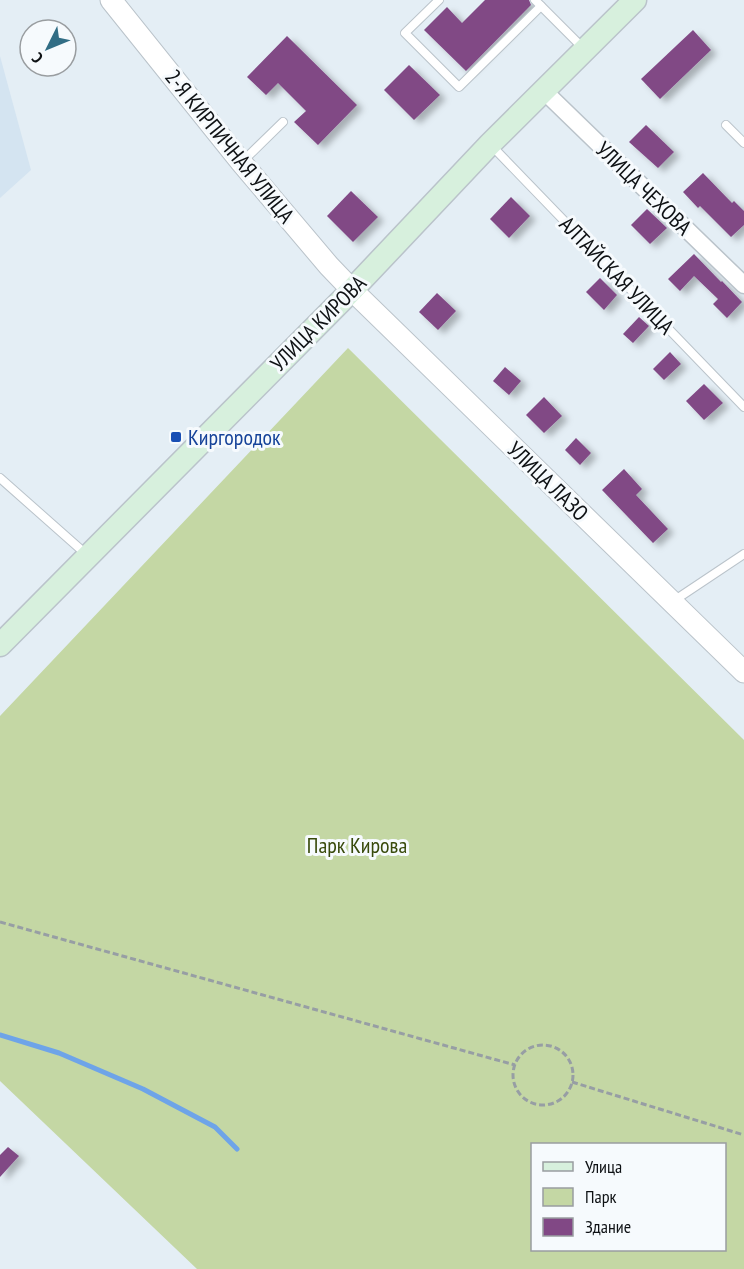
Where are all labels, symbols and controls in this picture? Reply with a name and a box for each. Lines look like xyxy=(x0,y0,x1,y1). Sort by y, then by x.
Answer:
north arrow xyxy=(18,18,78,78)
text: С xyxy=(27,48,47,68)
street label: 2-Я КИРПИЧНАЯ УЛИЦА xyxy=(159,63,301,229)
street label: УЛИЦА ЧЕХОВА xyxy=(590,135,698,241)
street label: АЛТАЙСКАЯ УЛИЦА xyxy=(554,210,681,340)
street label: УЛИЦА КИРОВА xyxy=(264,269,372,377)
place label: Киргородок xyxy=(188,423,281,451)
marker: Киргородок xyxy=(169,430,183,444)
street label: УЛИЦА ЛАЗО xyxy=(502,435,594,527)
park label: Парк Кирова xyxy=(307,831,407,859)
legend xyxy=(531,1143,726,1251)
text: Улица xyxy=(585,1155,622,1178)
text: Парк xyxy=(585,1185,616,1208)
text: Здание xyxy=(585,1215,631,1238)

